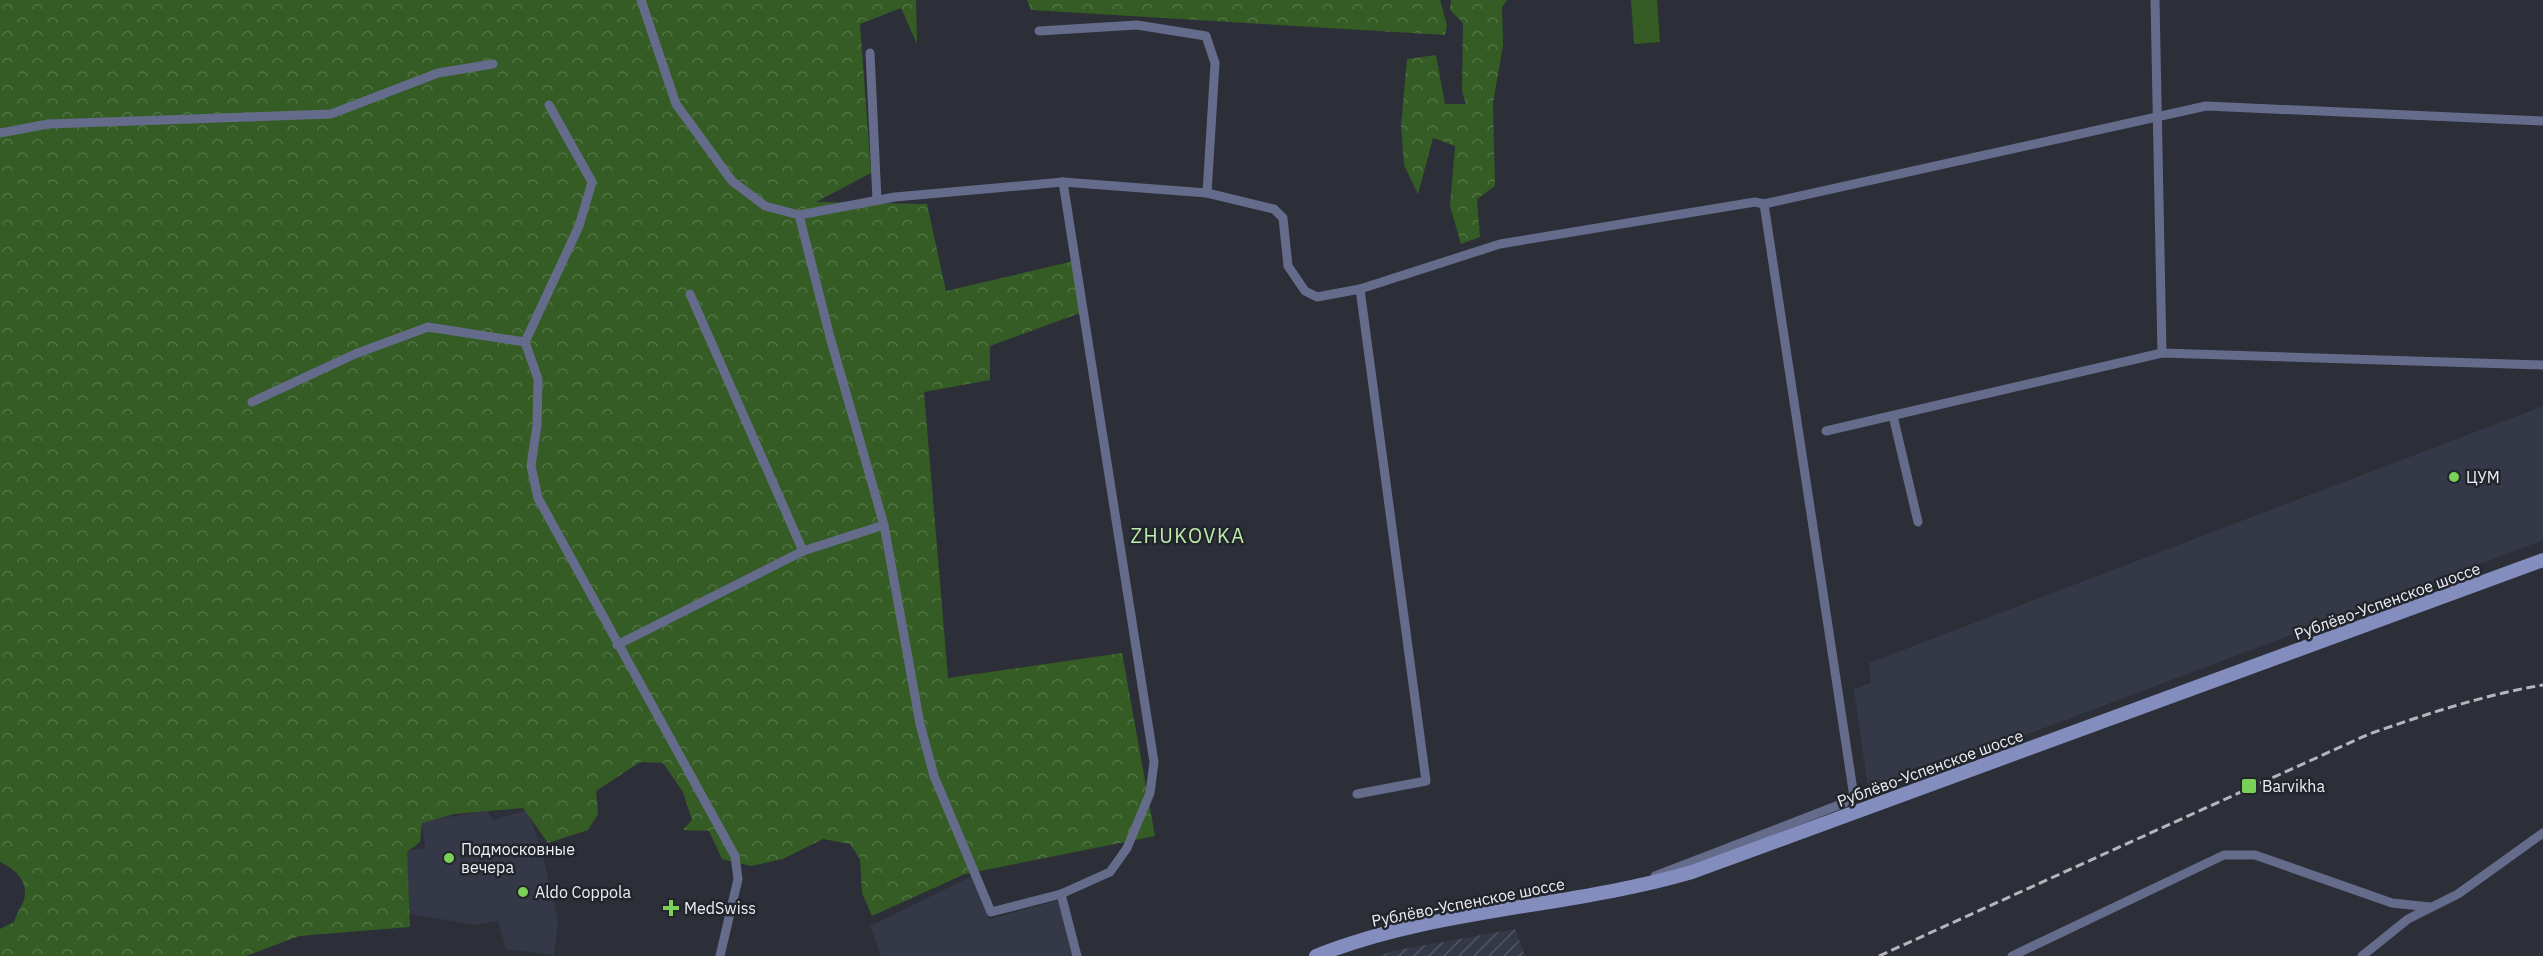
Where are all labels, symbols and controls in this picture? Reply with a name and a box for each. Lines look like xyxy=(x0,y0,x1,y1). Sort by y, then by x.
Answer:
place label: ЦУМ xyxy=(2466,467,2500,487)
marker: ЦУМ xyxy=(2447,470,2461,484)
district label: ZHUKOVKA xyxy=(1130,522,1246,549)
street label: Рублёво-Успенское шоссе xyxy=(2291,558,2483,644)
street label: Рублёво-Успенское шоссе xyxy=(1834,725,2026,811)
place label: Barvikha xyxy=(2262,776,2325,796)
marker: Barvikha xyxy=(2240,777,2258,795)
place label: Подмосковные вечера xyxy=(461,839,575,877)
marker: Подмосковные вечера xyxy=(442,851,456,865)
street label: Рублёво-Успенское шоссе xyxy=(1370,873,1567,931)
place label: Aldo Coppola xyxy=(535,882,631,902)
marker: Aldo Coppola xyxy=(516,885,530,899)
place label: MedSwiss xyxy=(684,898,756,918)
marker: MedSwiss xyxy=(662,899,680,917)

